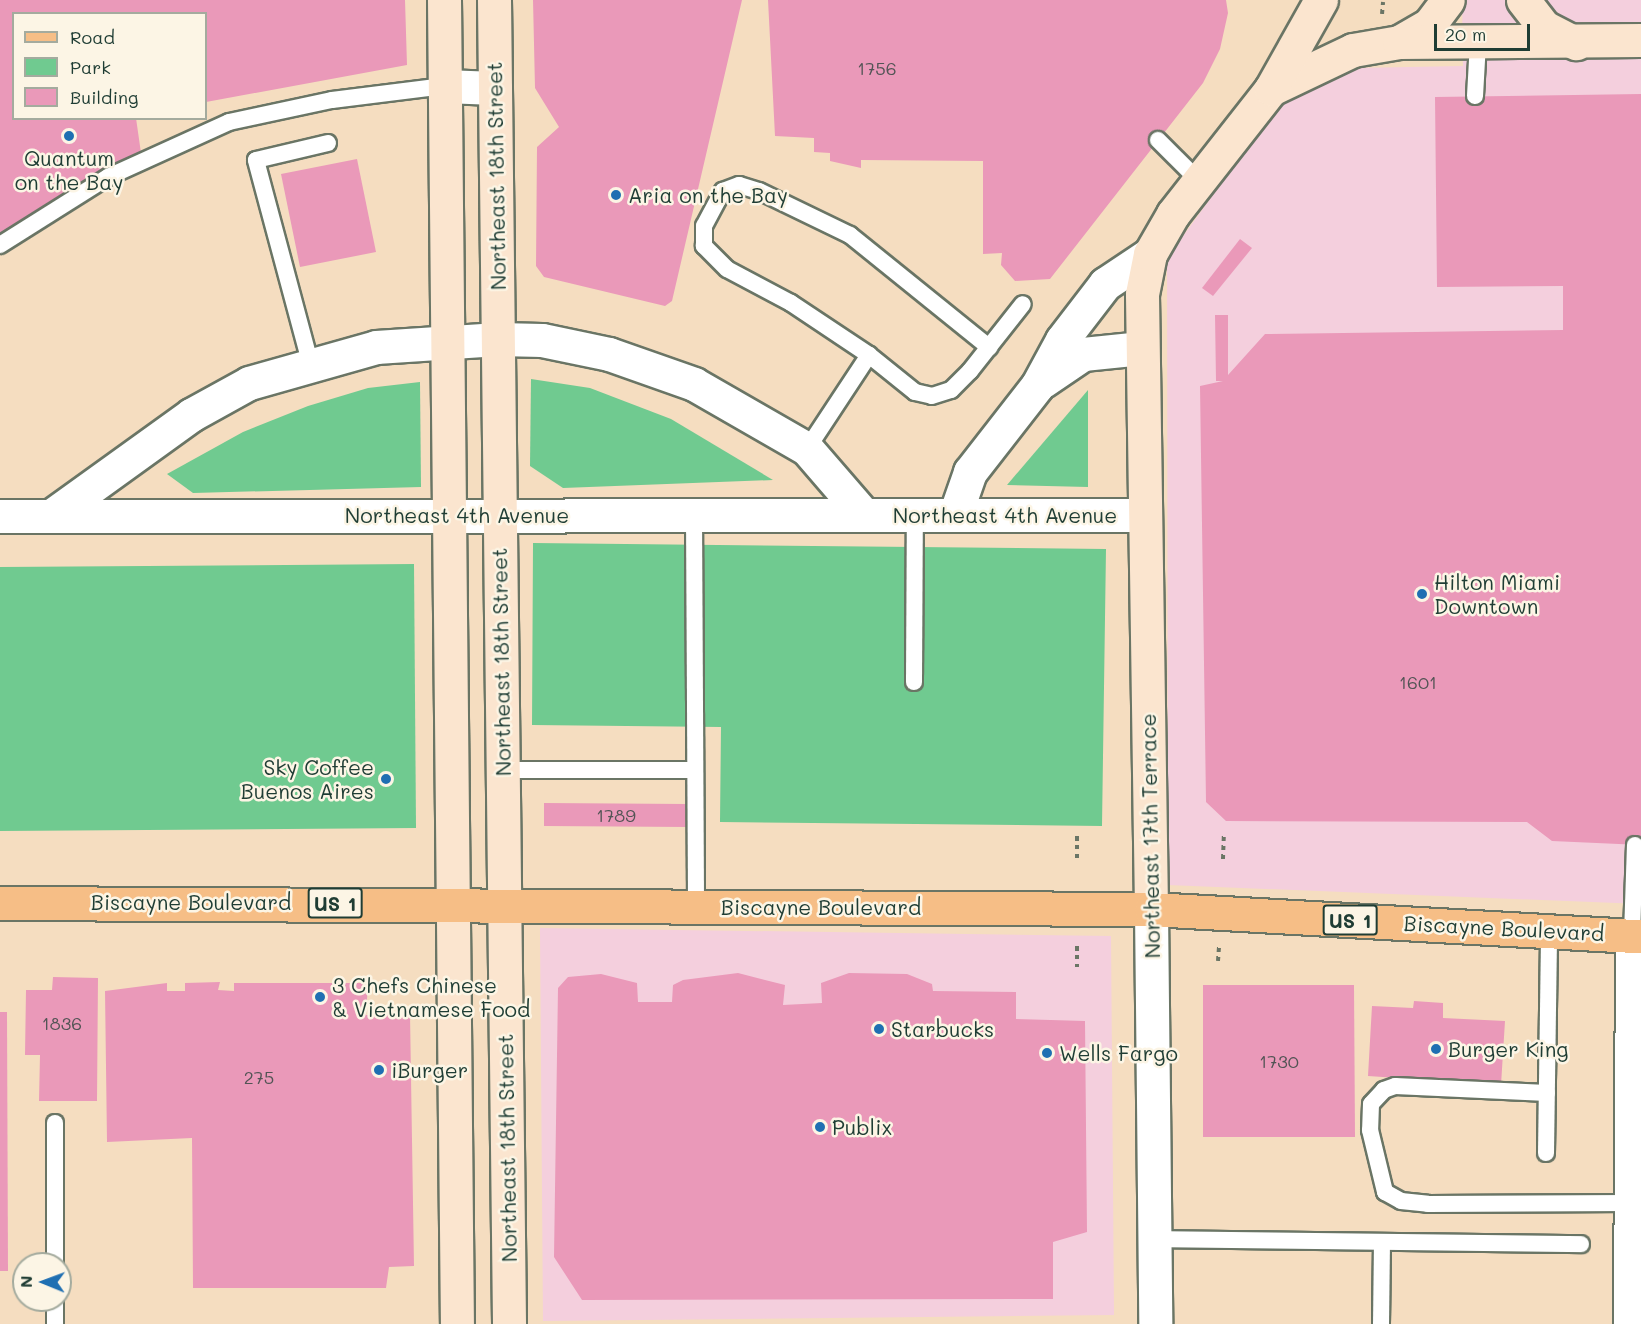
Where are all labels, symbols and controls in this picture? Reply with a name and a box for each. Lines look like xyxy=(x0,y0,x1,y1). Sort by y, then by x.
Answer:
legend xyxy=(12,12,207,120)
scale bar xyxy=(1437,12,1533,50)
text: 20 m xyxy=(1445,22,1486,46)
text: Road xyxy=(70,25,115,49)
text: Park xyxy=(70,55,111,79)
house number: 1756 xyxy=(857,57,897,79)
street label: Northeast 18th Street xyxy=(481,62,511,290)
text: Building xyxy=(70,85,138,109)
marker: Quantum on the Bay xyxy=(62,129,76,143)
place label: Quantum on the Bay xyxy=(15,145,123,195)
place label: Aria on the Bay xyxy=(628,182,788,208)
marker: Aria on the Bay xyxy=(609,188,623,202)
street label: Northeast 4th Avenue xyxy=(345,502,569,528)
street label: Northeast 4th Avenue xyxy=(893,502,1117,528)
street label: Northeast 18th Street xyxy=(486,548,516,776)
place label: Hilton Miami Downtown xyxy=(1434,569,1560,619)
marker: Hilton Miami Downtown xyxy=(1415,587,1429,601)
house number: 1601 xyxy=(1399,671,1437,693)
street label: Northeast 17th Terrace xyxy=(1135,713,1165,959)
place label: Sky Coffee Buenos Aires xyxy=(241,754,374,804)
marker: Sky Coffee Buenos Aires xyxy=(379,772,393,786)
house number: 1789 xyxy=(596,804,636,826)
road number: US 1 xyxy=(306,886,364,920)
street label: Biscayne Boulevard xyxy=(91,889,291,915)
street label: Biscayne Boulevard xyxy=(721,894,921,920)
road number: US 1 xyxy=(1322,903,1378,937)
street label: Biscayne Boulevard xyxy=(1403,910,1605,946)
place label: 3 Chefs Chinese & Vietnamese Food xyxy=(332,972,530,1022)
marker: 3 Chefs Chinese & Vietnamese Food xyxy=(313,990,327,1004)
house number: 1836 xyxy=(42,1012,82,1034)
place label: Starbucks xyxy=(891,1016,994,1042)
marker: Starbucks xyxy=(872,1022,886,1036)
street label: Northeast 18th Street xyxy=(492,1034,522,1262)
place label: Burger King xyxy=(1448,1036,1568,1062)
place label: Wells Fargo xyxy=(1059,1040,1178,1066)
marker: Burger King xyxy=(1429,1042,1443,1056)
marker: Wells Fargo xyxy=(1040,1046,1054,1060)
house number: 1730 xyxy=(1259,1050,1299,1072)
place label: iBurger xyxy=(391,1057,468,1083)
marker: iBurger xyxy=(372,1063,386,1077)
house number: 275 xyxy=(244,1066,274,1088)
place label: Publix xyxy=(832,1114,892,1140)
marker: Publix xyxy=(813,1120,827,1134)
north arrow xyxy=(12,1252,72,1312)
text: N xyxy=(15,1275,36,1288)

